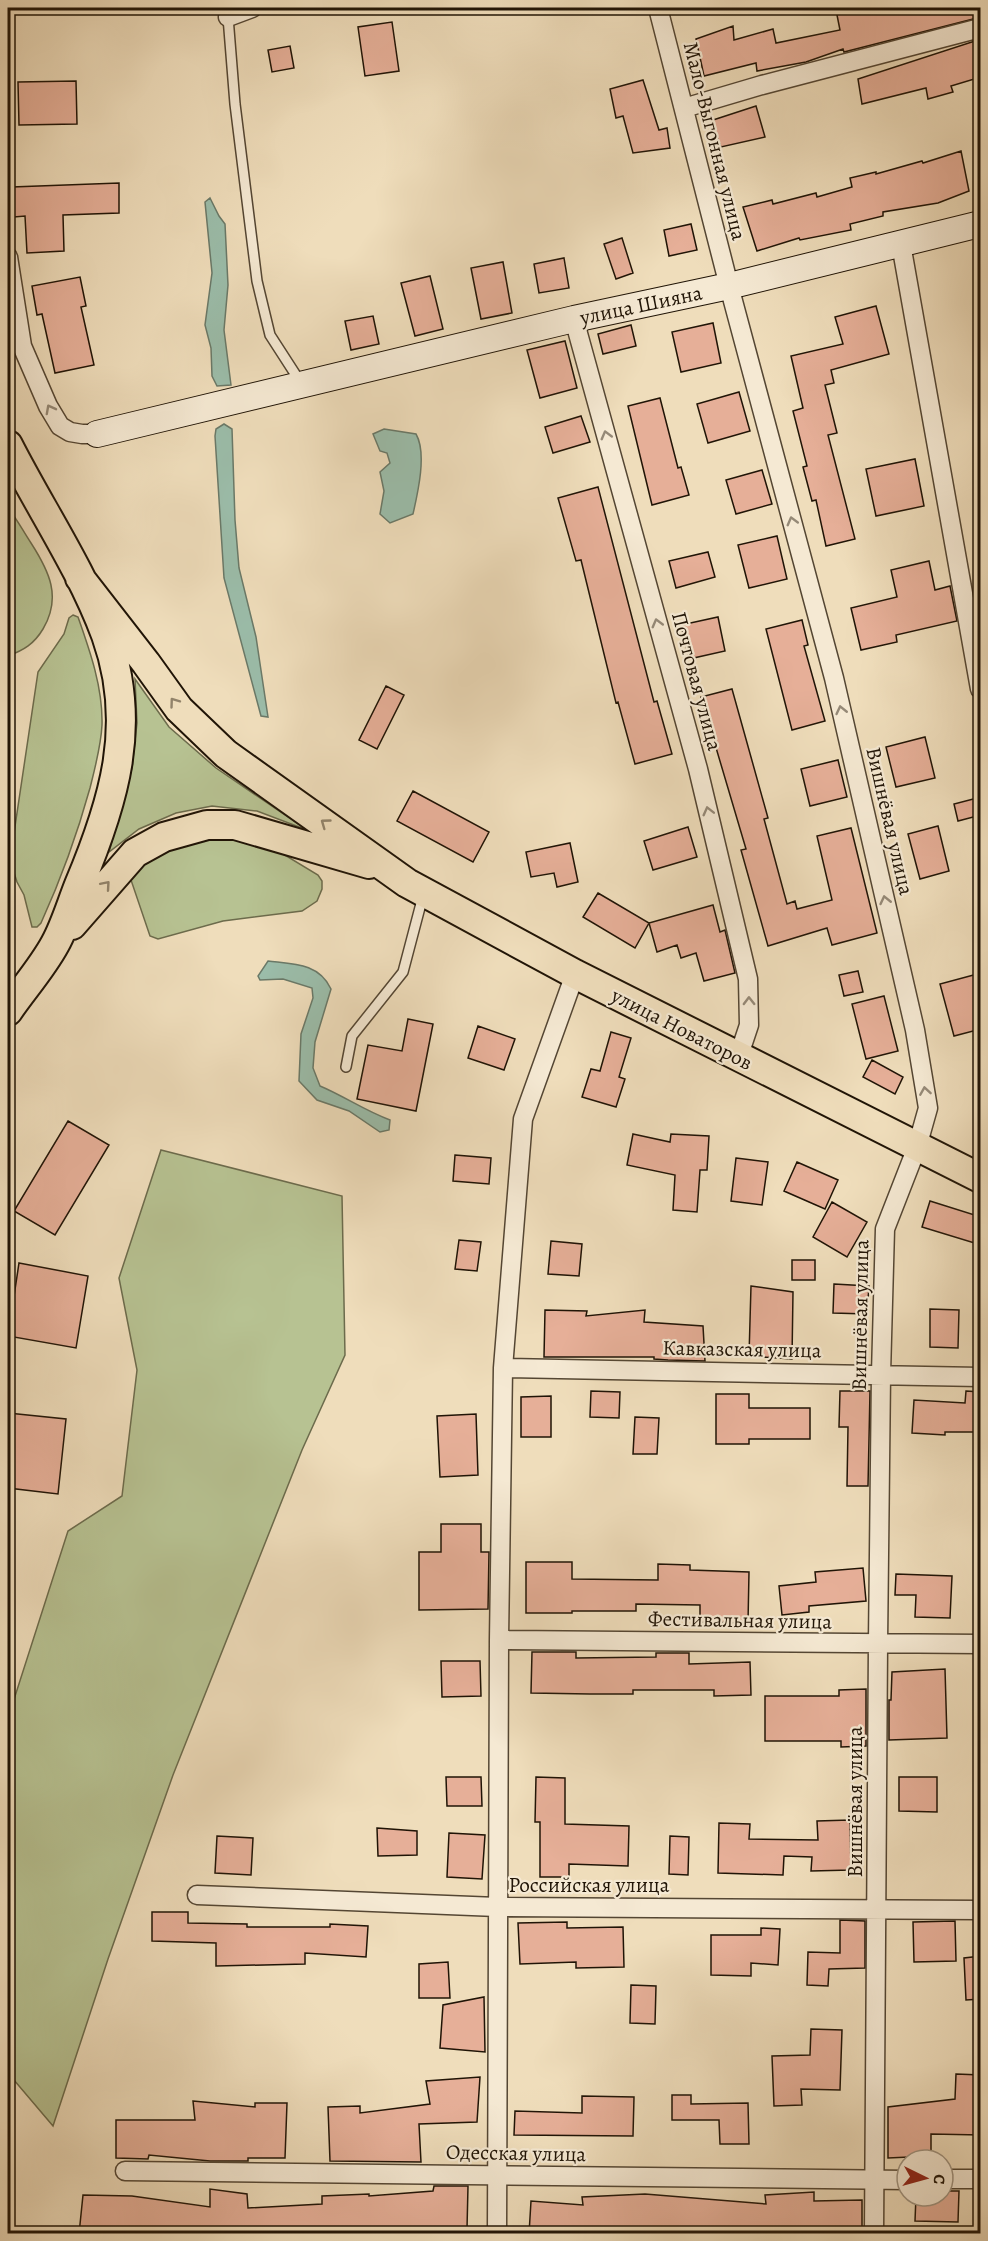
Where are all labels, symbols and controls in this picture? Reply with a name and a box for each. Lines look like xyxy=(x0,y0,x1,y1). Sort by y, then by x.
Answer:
street label: Мало-Выгонная улица xyxy=(677,39,753,243)
street label: улица Шияна xyxy=(576,278,705,332)
one-way arrow xyxy=(46,405,57,415)
one-way arrow xyxy=(601,430,613,441)
one-way arrow xyxy=(787,516,799,527)
street label: Почтовая улица xyxy=(665,608,729,754)
one-way arrow xyxy=(652,618,665,628)
one-way arrow xyxy=(170,697,181,708)
one-way arrow xyxy=(836,705,849,715)
street label: Вишнёвая улица xyxy=(859,744,921,898)
one-way arrow xyxy=(702,806,715,816)
one-way arrow xyxy=(320,819,331,830)
one-way arrow xyxy=(99,881,110,892)
one-way arrow xyxy=(880,895,893,905)
street label: улица Новаторов xyxy=(606,981,757,1077)
one-way arrow xyxy=(742,997,755,1006)
one-way arrow xyxy=(920,1086,932,1095)
street label: Вишнёвая улица xyxy=(845,1239,875,1391)
street label: Кавказская улица xyxy=(662,1334,822,1364)
street label: Фестивальная улица xyxy=(648,1604,833,1636)
street label: Вишнёвая улица xyxy=(841,1726,869,1878)
street label: Российская улица xyxy=(509,1871,670,1899)
street label: Одесская улица xyxy=(446,2138,587,2168)
north arrow xyxy=(895,2148,955,2208)
text: С xyxy=(928,2173,950,2185)

